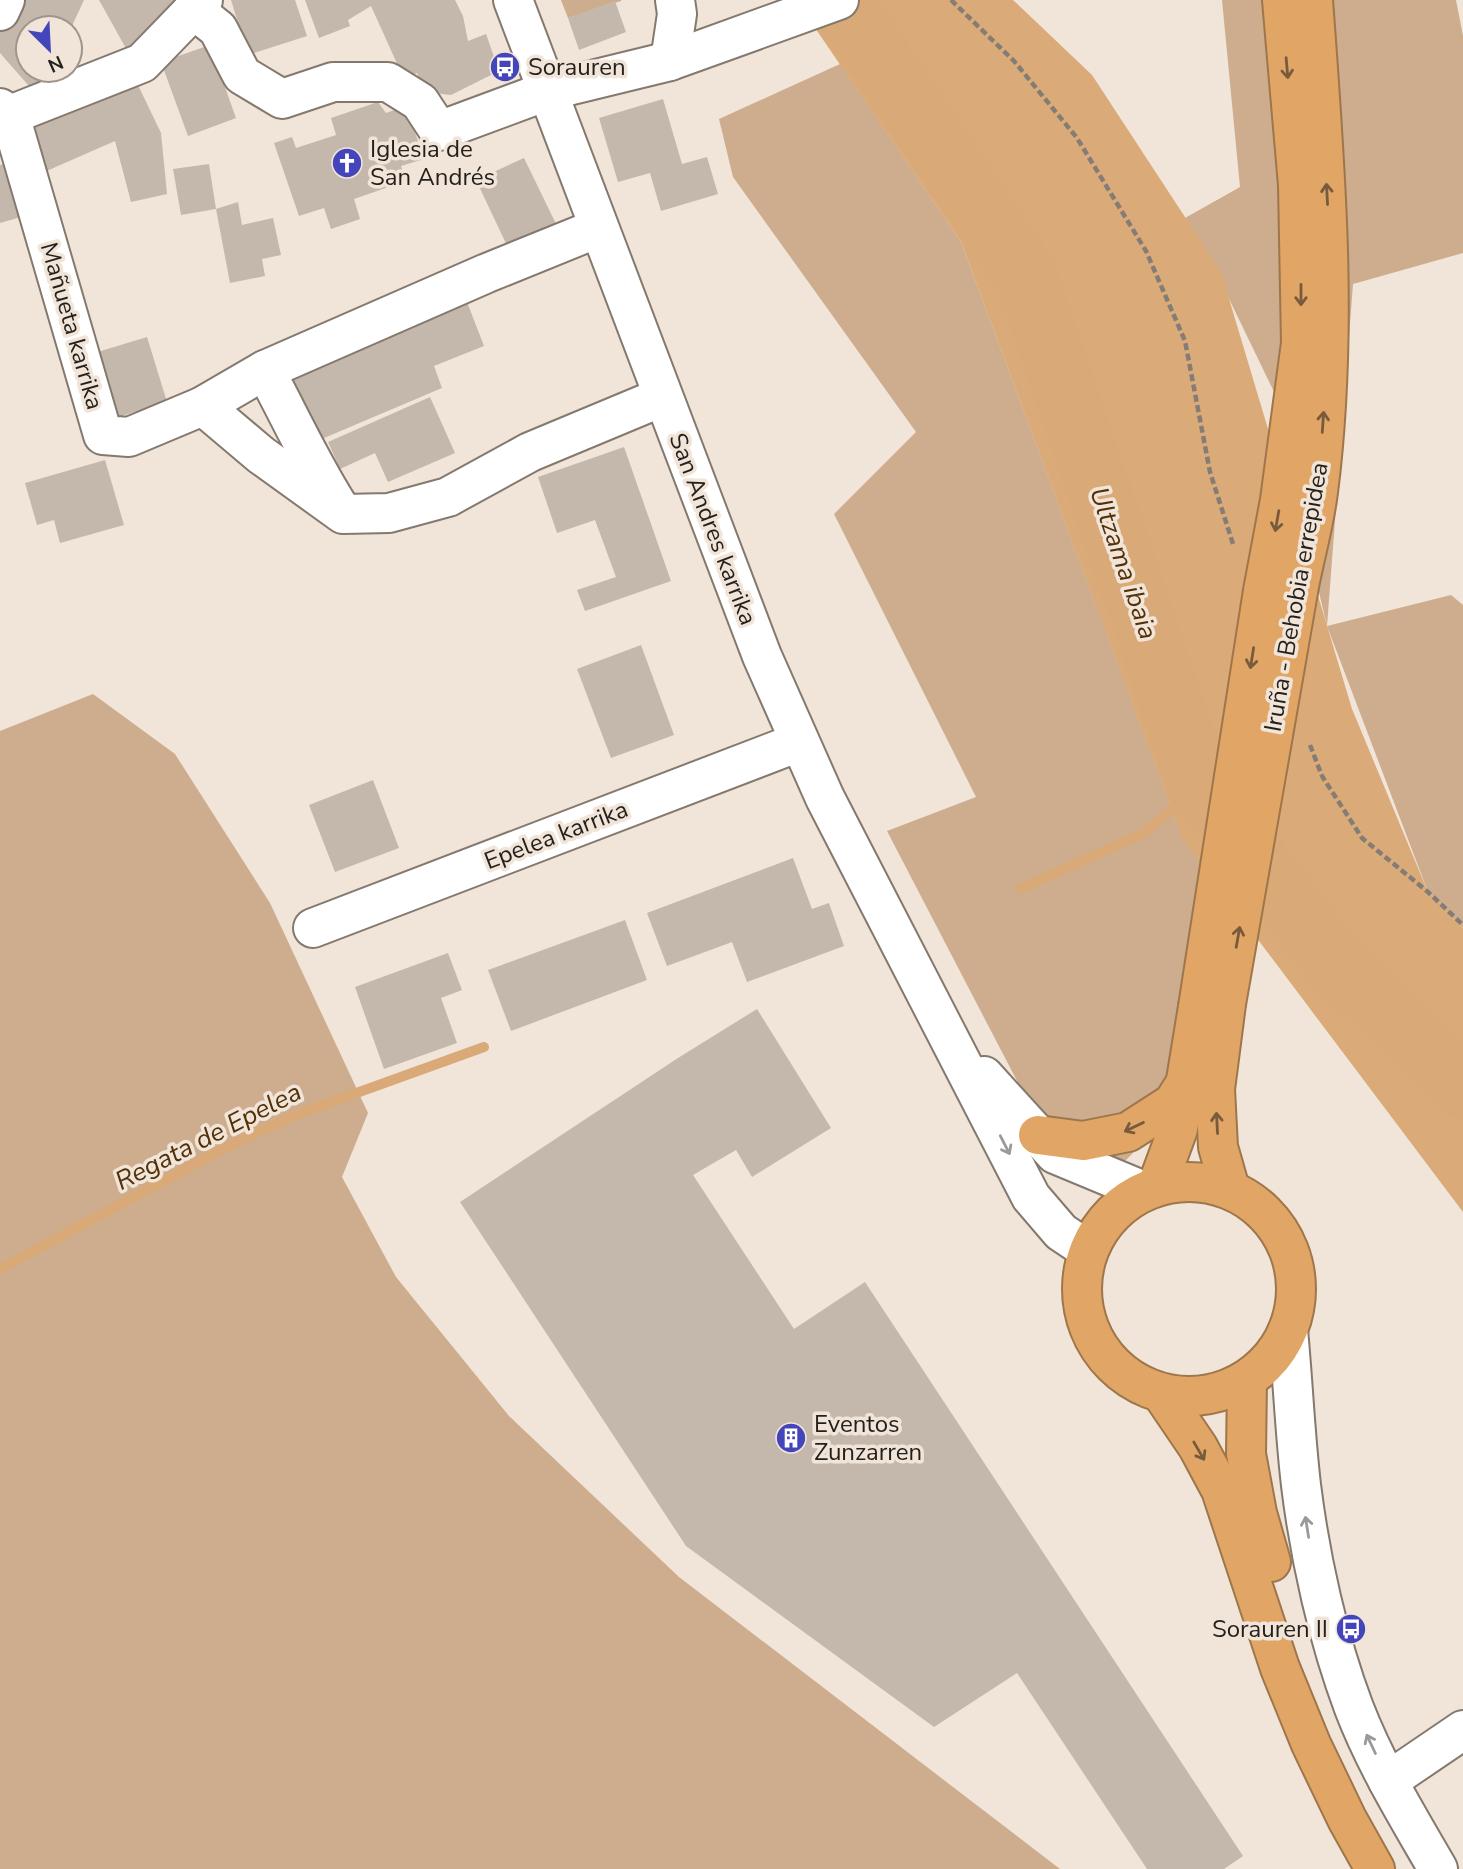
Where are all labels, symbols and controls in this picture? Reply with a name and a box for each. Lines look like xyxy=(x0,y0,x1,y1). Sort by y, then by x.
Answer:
north arrow xyxy=(14,14,84,84)
text: N xyxy=(44,49,67,78)
bus stop icon: Sorauren xyxy=(488,50,522,84)
place label: Sorauren xyxy=(528,51,626,83)
one-way arrow xyxy=(1281,56,1294,79)
place label: Iglesia de San Andrés xyxy=(370,133,495,193)
church icon: Iglesia de San Andrés xyxy=(330,146,364,180)
one-way arrow xyxy=(1320,184,1333,206)
street label: Mañueta karrika xyxy=(33,239,111,413)
one-way arrow xyxy=(1294,283,1308,306)
one-way arrow xyxy=(1317,411,1330,433)
street label: San Andres karrika xyxy=(662,428,764,630)
street label: Iruña - Behobia errepidea xyxy=(1257,460,1335,734)
water label: Ultzama ibaia xyxy=(1081,482,1166,644)
one-way arrow xyxy=(1270,509,1283,532)
one-way arrow xyxy=(1245,646,1258,669)
street label: Epelea karrika xyxy=(480,793,632,877)
one-way arrow xyxy=(1232,926,1245,949)
water label: Regata de Epelea xyxy=(109,1074,307,1198)
one-way arrow xyxy=(1210,1112,1223,1135)
one-way arrow xyxy=(1124,1121,1145,1135)
one-way arrow xyxy=(998,1134,1012,1155)
place label: Eventos Zunzarren xyxy=(814,1408,922,1468)
building icon: Eventos Zunzarren xyxy=(774,1421,808,1455)
one-way arrow xyxy=(1192,1440,1206,1460)
one-way arrow xyxy=(1300,1516,1313,1539)
bus stop icon: Sorauren II xyxy=(1334,1612,1368,1646)
place label: Sorauren II xyxy=(1212,1613,1328,1645)
one-way arrow xyxy=(1364,1734,1377,1755)

